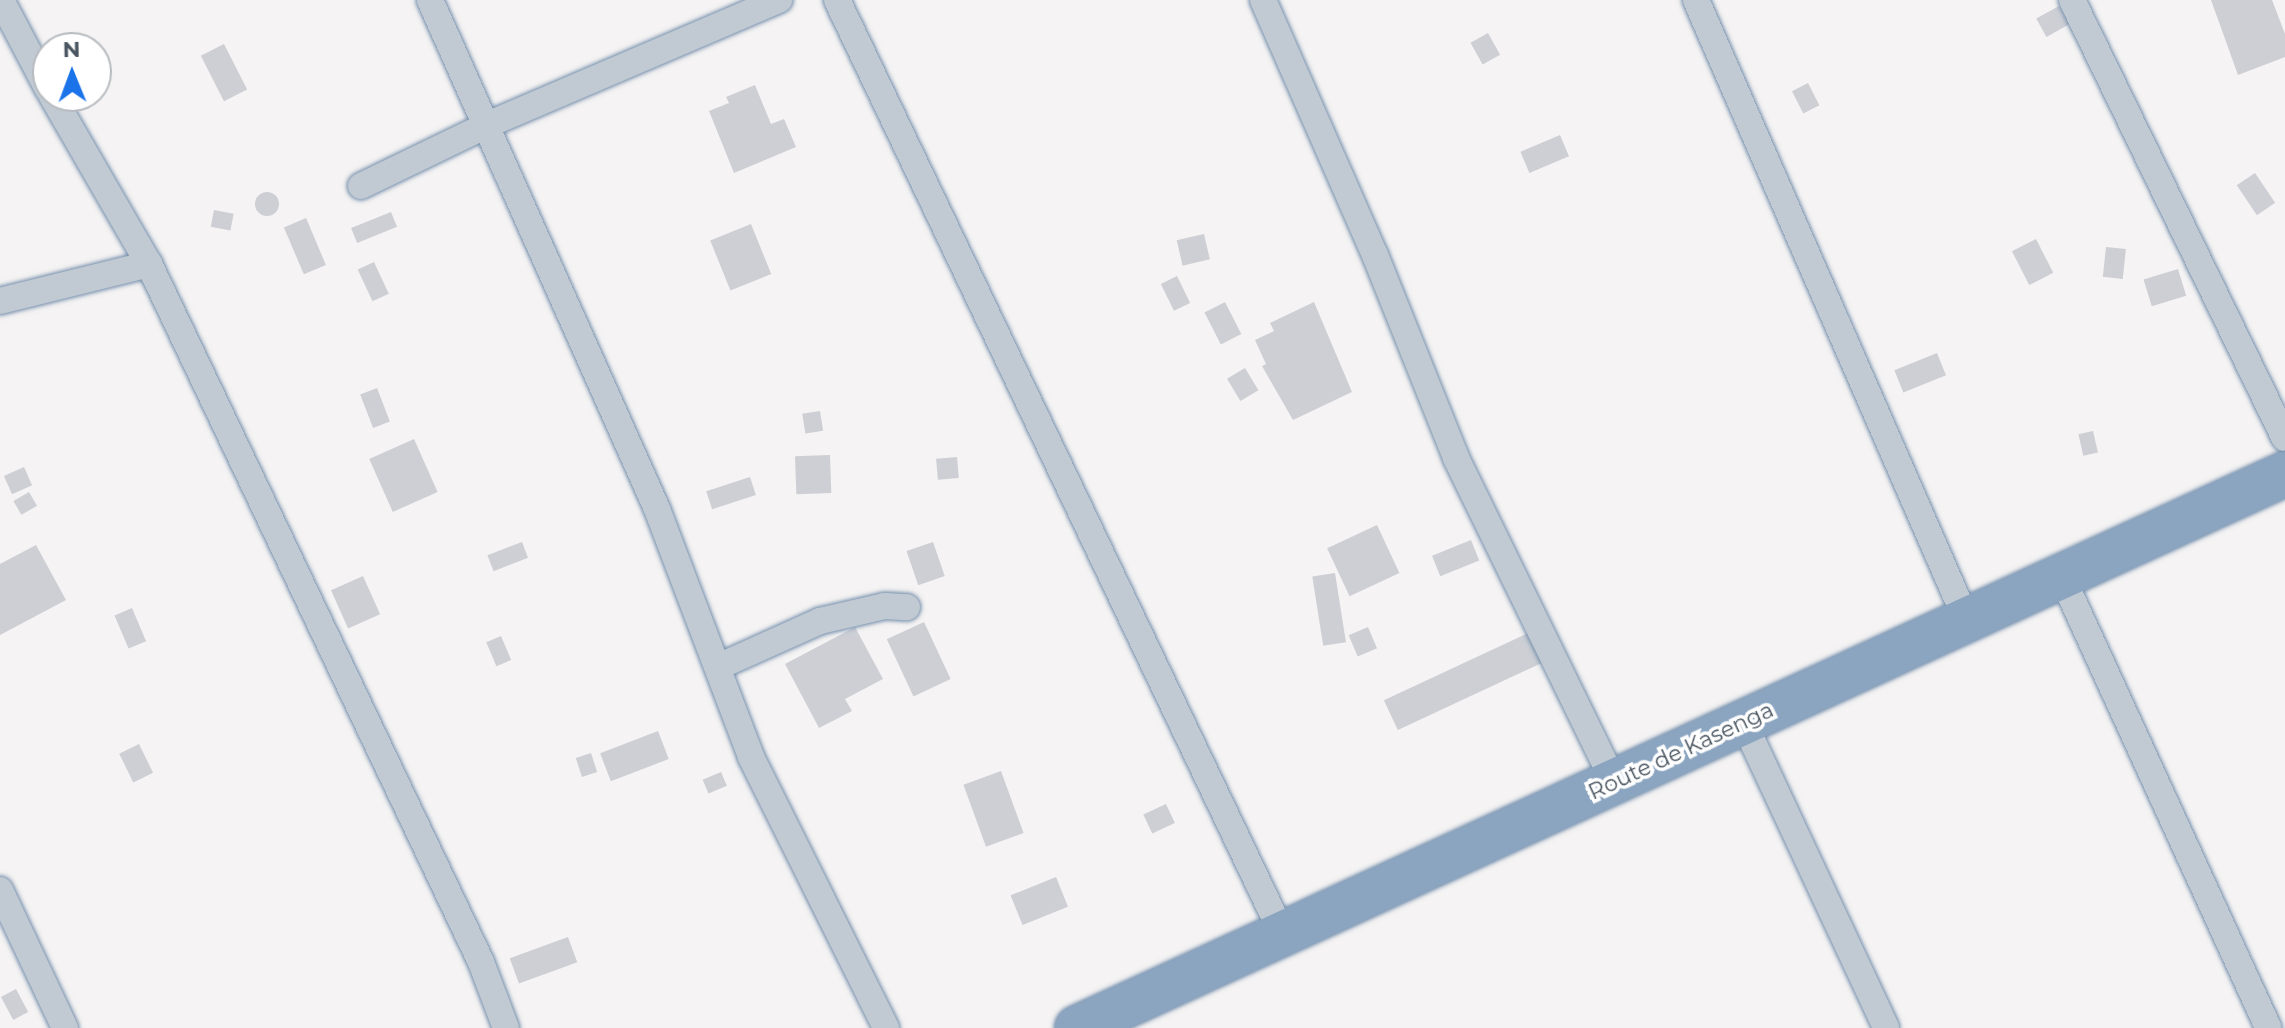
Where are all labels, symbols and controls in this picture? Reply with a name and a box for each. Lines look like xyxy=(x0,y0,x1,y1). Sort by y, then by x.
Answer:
north arrow xyxy=(32,32,112,112)
text: N xyxy=(62,36,81,63)
street label: Route de Kasenga xyxy=(1584,697,1778,805)

